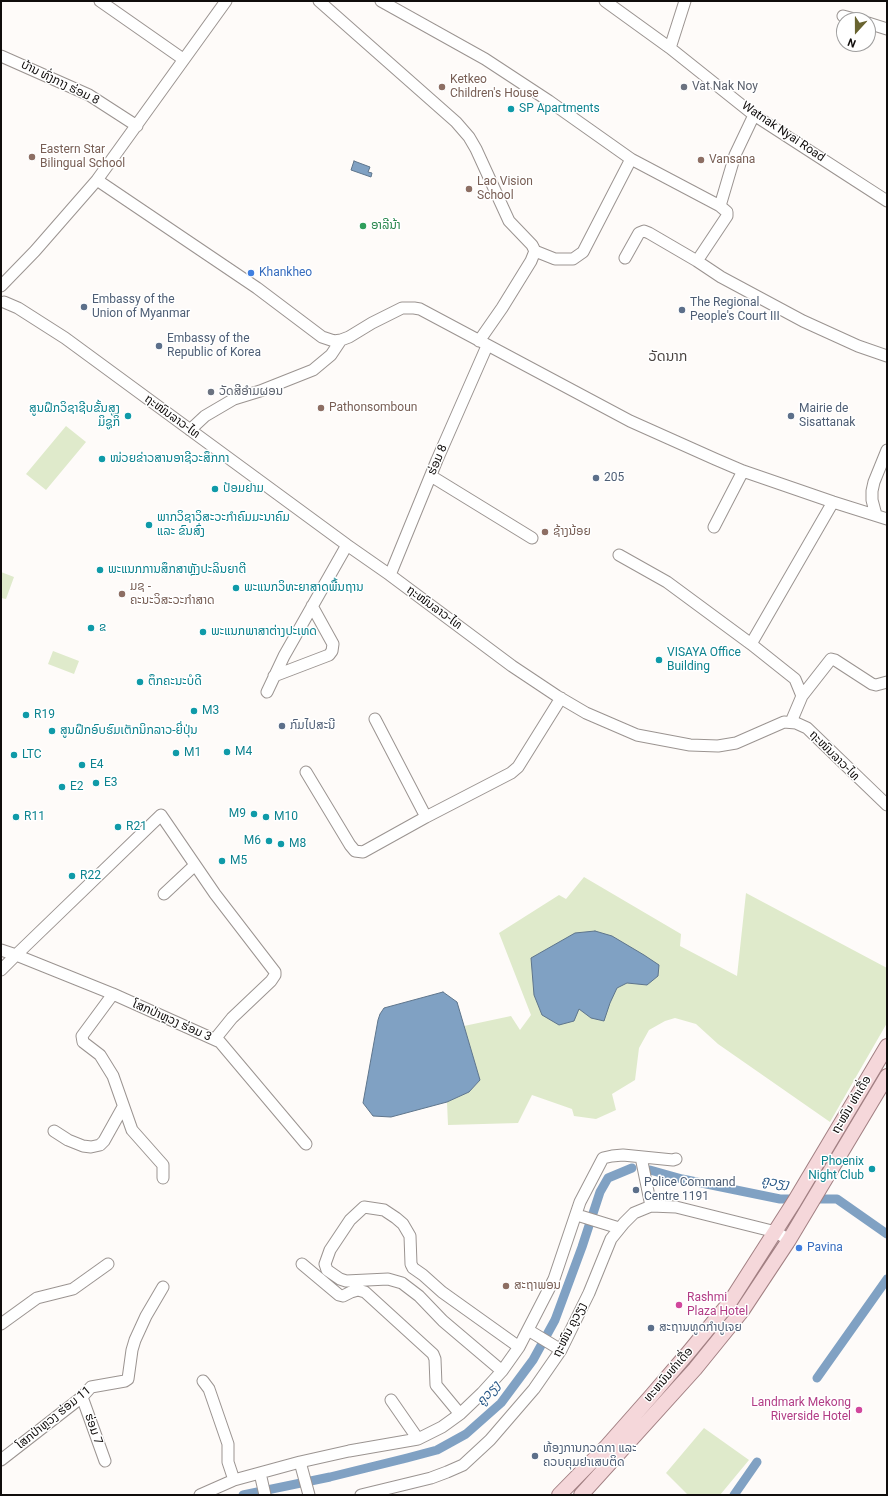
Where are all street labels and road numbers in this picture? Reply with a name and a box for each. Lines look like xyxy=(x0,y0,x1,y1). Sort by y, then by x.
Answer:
street label: ບ້ານ ທົ່ງກາງ ຮ່ອມ 8 xyxy=(19,58,101,108)
street label: Watnak Nyai Road xyxy=(739,99,827,165)
street label: ຖະໜົນລາວ-ໄທ xyxy=(141,392,203,442)
street label: ຮ່ອມ 8 xyxy=(425,443,451,477)
street label: ຖະໜົນລາວ-ໄທ xyxy=(403,583,465,633)
street label: ຖະໜົນລາວ-ໄທ xyxy=(806,728,862,784)
street label: ໂສກປ່າຫຼວງ ຮ່ອມ 3 xyxy=(130,997,214,1045)
street label: ຖະໝົນ ທ່າເດື່ອ xyxy=(829,1073,875,1137)
street label: ຖະໜົນ ຄູວຽງ xyxy=(550,1300,590,1360)
street label: ທະຫນົນທ່າເດື່ອ xyxy=(641,1345,697,1405)
street label: ໂສກປ່າຫຼວງ ຮ່ອມ 11 xyxy=(14,1384,94,1452)
street label: ຮ່ອມ 7 xyxy=(81,1412,105,1446)

